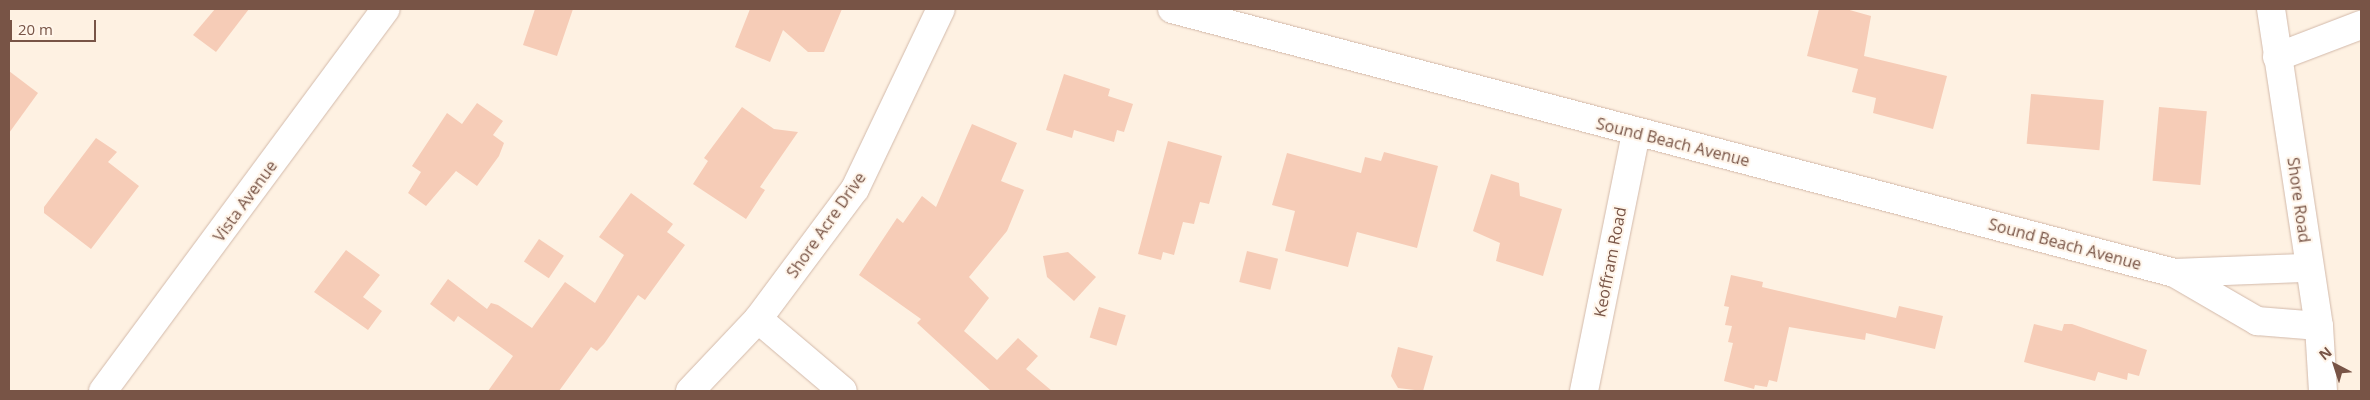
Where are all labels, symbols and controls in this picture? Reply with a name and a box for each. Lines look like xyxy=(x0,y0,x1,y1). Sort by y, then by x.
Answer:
scale bar xyxy=(12,10,99,42)
text: 20 m xyxy=(18,19,53,39)
street label: Sound Beach Avenue xyxy=(1594,114,1752,170)
street label: Shore Road xyxy=(2284,156,2314,244)
street label: Vista Avenue xyxy=(209,157,281,245)
street label: Shore Acre Drive xyxy=(782,168,870,282)
street label: Keoffram Road xyxy=(1590,205,1630,319)
street label: Sound Beach Avenue xyxy=(1986,214,2144,274)
north arrow xyxy=(2310,340,2360,390)
text: N xyxy=(2315,342,2336,364)

